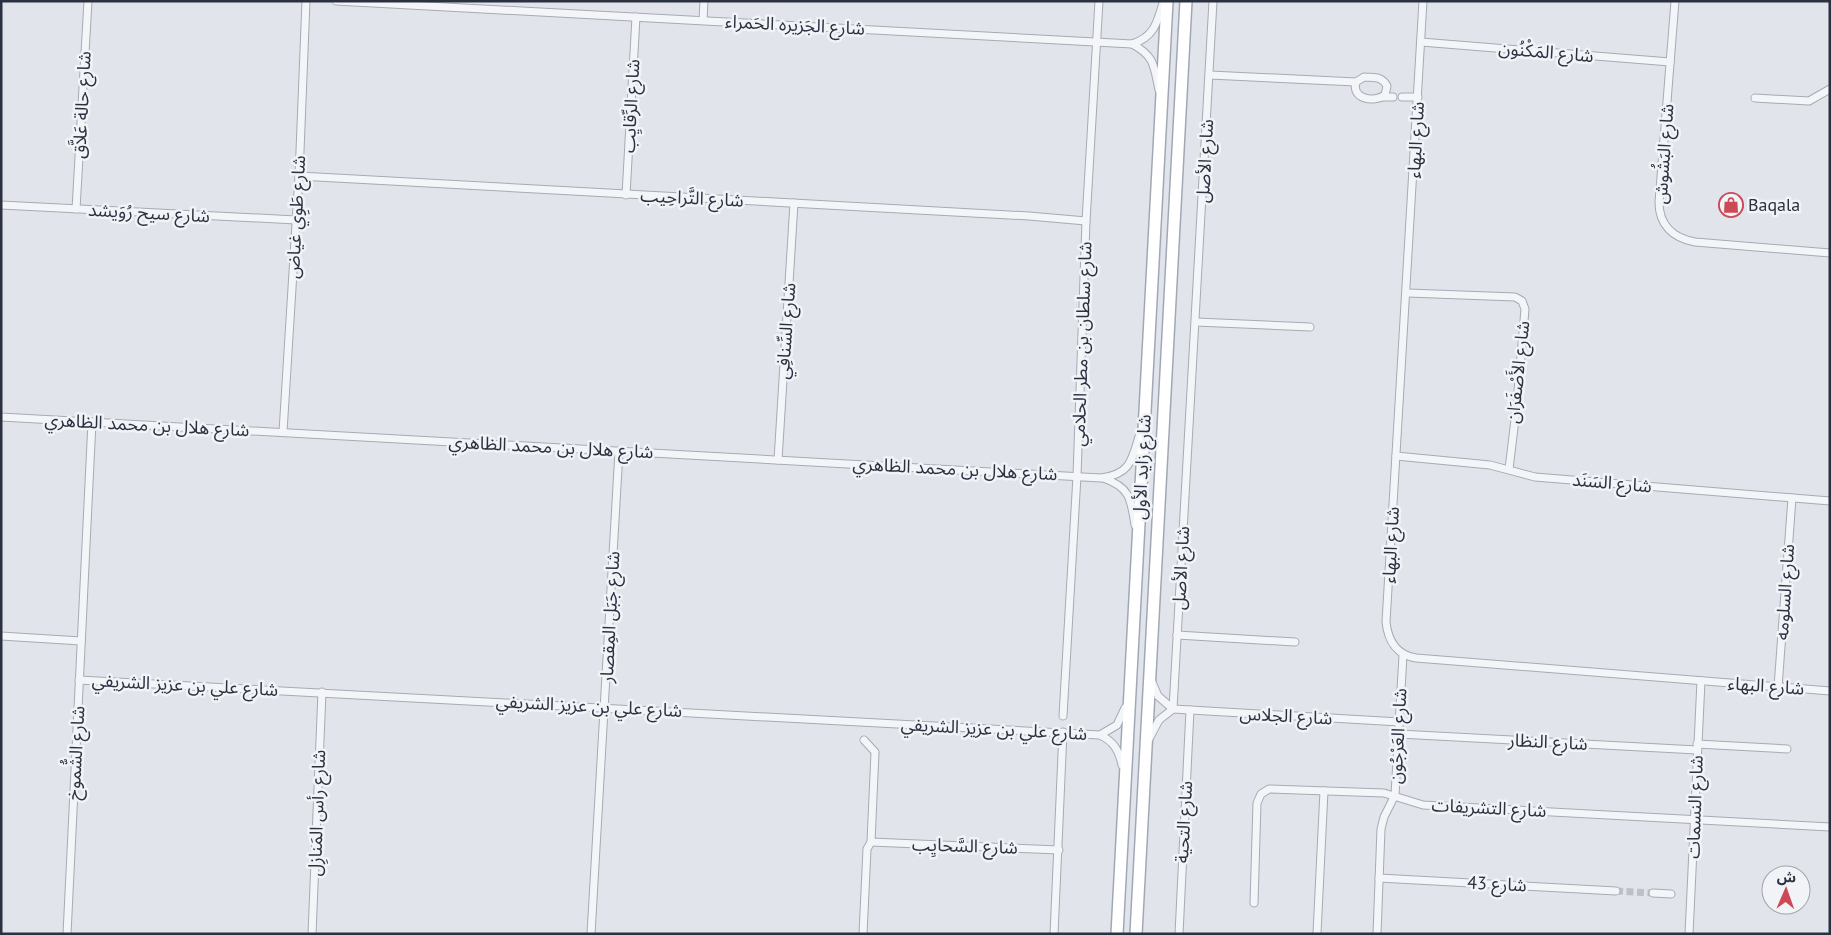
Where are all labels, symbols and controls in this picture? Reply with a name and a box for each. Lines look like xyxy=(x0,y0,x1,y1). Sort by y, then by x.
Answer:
street label: شارع الجَزيره الحَمراء xyxy=(724,9,866,43)
street label: شارع المَكْنُون xyxy=(1497,36,1595,70)
street label: شارع حالة عَلاَّق xyxy=(66,51,99,160)
street label: شارع الرِّقايِب xyxy=(617,59,647,154)
street label: شارع البهاء xyxy=(1402,101,1432,179)
street label: شارع البَشُوش xyxy=(1648,103,1681,205)
street label: شارع الأصل xyxy=(1191,118,1221,204)
street label: شارع طَوِي غياض xyxy=(281,155,314,279)
street label: شارع التَّراحِيب xyxy=(640,183,744,215)
shop icon: Baqala xyxy=(1718,192,1744,218)
place label: Baqala xyxy=(1748,193,1800,216)
street label: شارع سيح رُوَيشد xyxy=(87,198,211,230)
street label: شارع سلطان بن مطر الحلامي xyxy=(1066,241,1100,447)
street label: شارع السِّنافِي xyxy=(771,282,803,380)
street label: شارع الأَصْفَرَان xyxy=(1499,319,1537,425)
street label: شارع هلال بن محمد الظاهري xyxy=(44,408,250,444)
street label: شارع زايد الأول xyxy=(1127,414,1159,520)
street label: شارع هلال بن محمد الظاهري xyxy=(448,430,654,466)
street label: شارع هلال بن محمد الظاهري xyxy=(852,452,1058,488)
street label: شارع السَنَد xyxy=(1571,468,1653,500)
street label: شارع البهاء xyxy=(1377,506,1407,584)
street label: شارع الأصل xyxy=(1167,525,1197,611)
street label: شارع السلومه xyxy=(1770,543,1802,641)
street label: شارع جَبَل المِقصار xyxy=(595,551,627,685)
street label: شارع علي بن عزيز الشريفي xyxy=(91,668,279,704)
street label: شارع البهاء xyxy=(1727,671,1805,703)
street label: شارع العَرْجُون xyxy=(1384,687,1414,785)
street label: شارع علي بن عزيز الشريفي xyxy=(495,689,683,725)
street label: شارع الجلاس xyxy=(1239,702,1333,732)
street label: شارع الشُّموخ xyxy=(58,705,92,801)
street label: شارع علي بن عزيز الشريفي xyxy=(900,712,1088,748)
street label: شارع النظار xyxy=(1506,728,1588,758)
street label: شارع رأس المَنازِل xyxy=(303,749,333,877)
street label: شارع النسمات xyxy=(1681,755,1711,859)
street label: شارع التحية xyxy=(1170,780,1200,864)
street label: شارع التشريفات xyxy=(1431,793,1547,825)
street label: شارع السَّحايِب xyxy=(912,832,1018,862)
north arrow xyxy=(1761,865,1811,915)
text: ش xyxy=(1777,868,1796,886)
street label: شارع 43 xyxy=(1467,870,1527,900)

